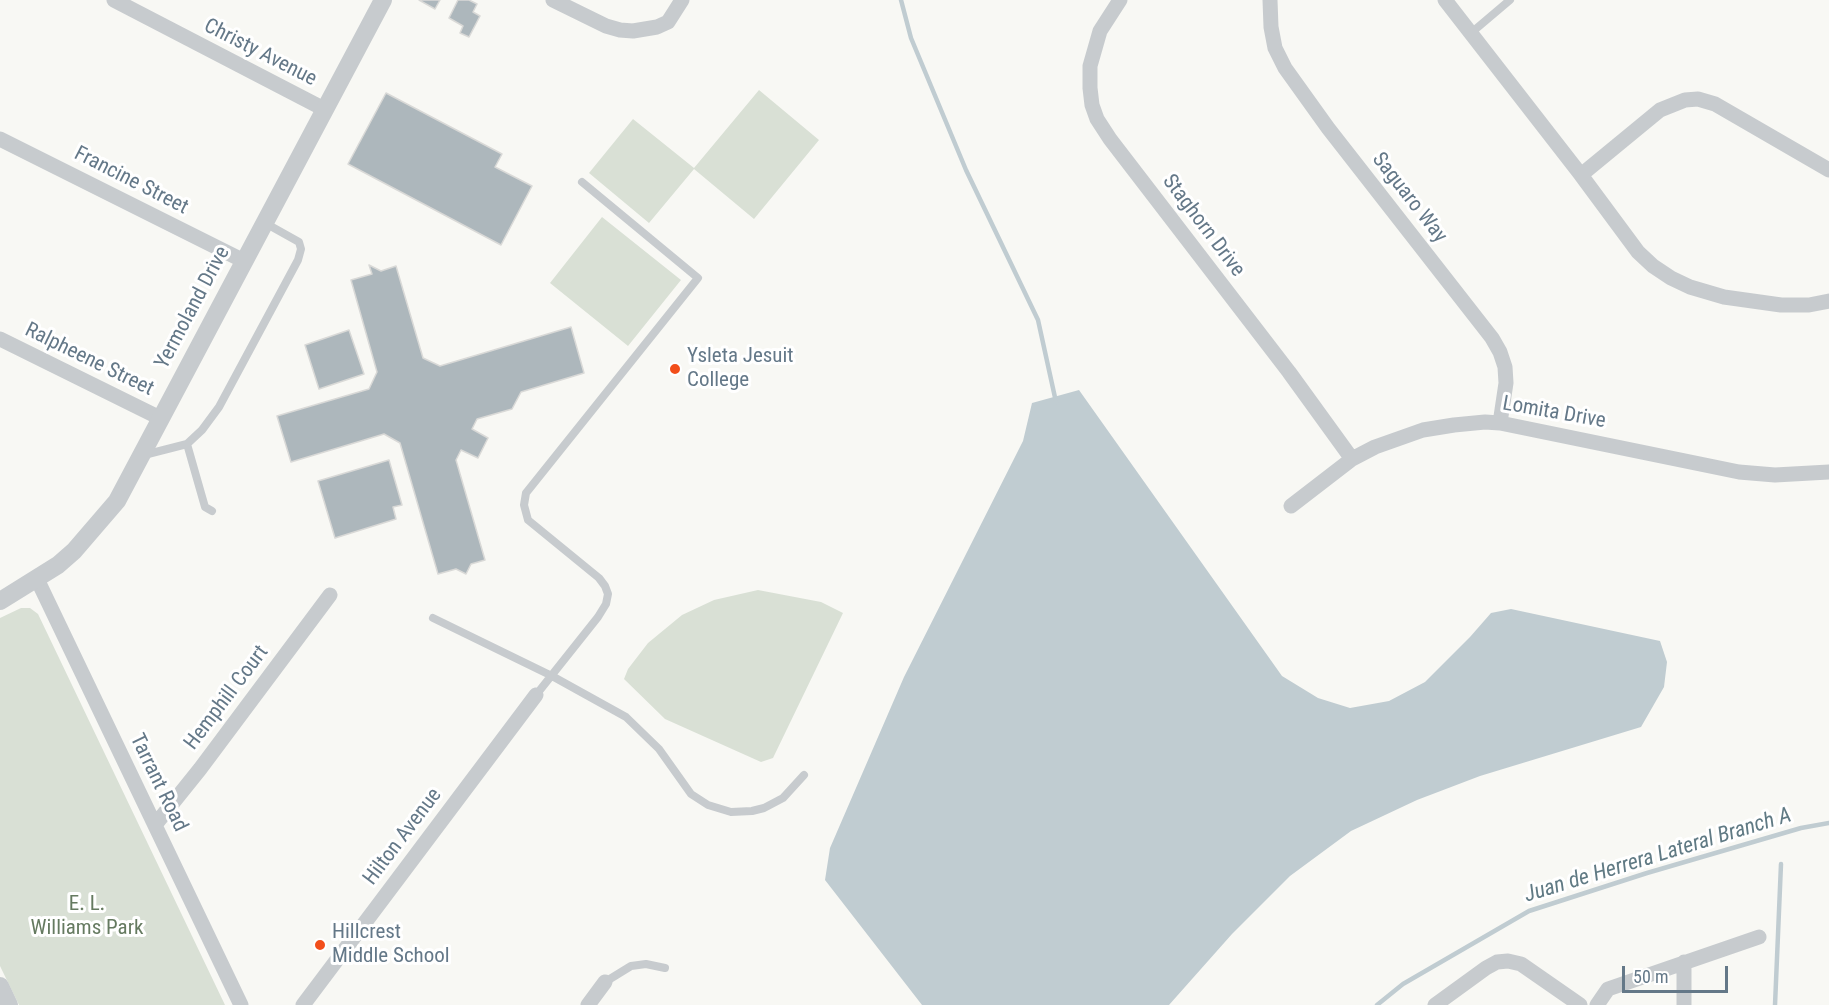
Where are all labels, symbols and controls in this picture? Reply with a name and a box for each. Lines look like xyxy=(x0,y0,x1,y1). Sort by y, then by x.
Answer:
street label: Christy Avenue xyxy=(199,14,321,92)
street label: Francine Street xyxy=(70,141,192,221)
street label: Saguaro Way xyxy=(1366,148,1452,248)
street label: Staghorn Drive xyxy=(1156,170,1250,282)
street label: Yermoland Drive xyxy=(150,242,236,374)
street label: Ralpheene Street xyxy=(20,318,158,402)
place label: Ysleta Jesuit College xyxy=(687,344,794,394)
marker: Ysleta Jesuit College xyxy=(668,362,682,376)
street label: Lomita Drive xyxy=(1501,392,1607,434)
street label: Hemphill Court xyxy=(180,641,274,755)
street label: Tarrant Road xyxy=(124,730,192,836)
street label: Hilton Avenue xyxy=(358,784,448,890)
water label: Juan de Herrera Lateral Branch A xyxy=(1521,803,1795,909)
park label: E. L. Williams Park xyxy=(31,892,143,942)
place label: Hillcrest Middle School xyxy=(332,920,450,970)
marker: Hillcrest Middle School xyxy=(313,938,327,952)
scale bar xyxy=(1625,954,1732,992)
text: 50 m xyxy=(1633,966,1668,987)

